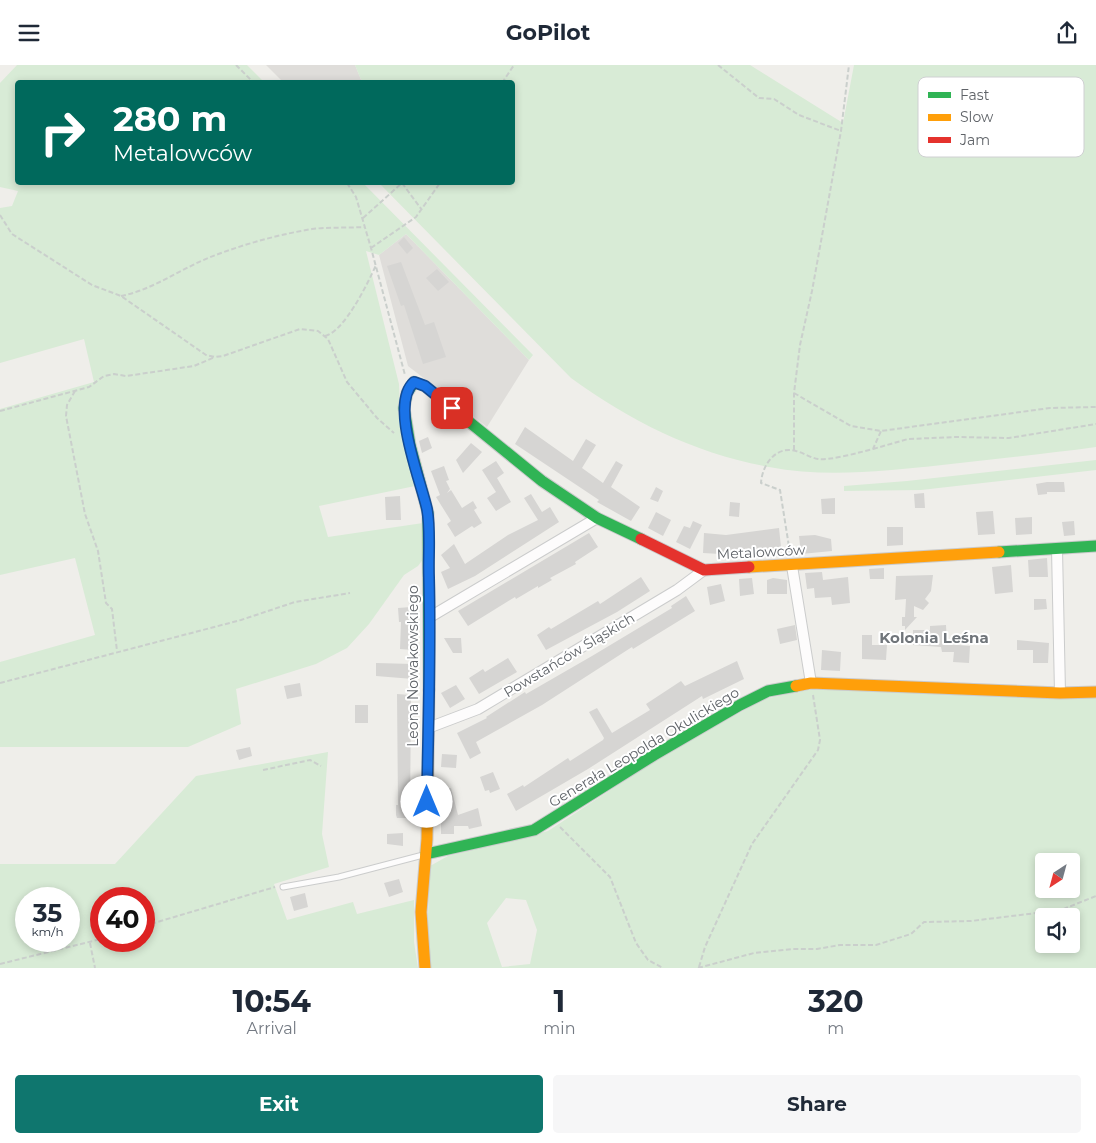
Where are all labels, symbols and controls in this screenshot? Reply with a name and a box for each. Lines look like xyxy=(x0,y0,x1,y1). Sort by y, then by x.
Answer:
icon: menu xyxy=(15,19,43,47)
text: GoPilot xyxy=(506,19,590,46)
icon: share xyxy=(1053,19,1081,47)
legend xyxy=(918,77,1084,157)
text: Fast xyxy=(960,86,990,104)
text: 280 m xyxy=(113,97,227,140)
icon: right xyxy=(30,100,95,165)
text: Slow xyxy=(960,108,994,126)
text: Jam xyxy=(959,131,990,149)
text: Metalowców xyxy=(113,140,252,167)
pin xyxy=(431,387,473,429)
icon: arrive xyxy=(438,394,466,422)
street label: Metalowców xyxy=(716,541,806,563)
street label: Leona Nowakowskiego xyxy=(404,585,422,747)
street label: Powstańców Śląskich xyxy=(500,609,638,701)
district label: Kolonia Leśna xyxy=(879,628,989,647)
street label: Generała Leopolda Okulickiego xyxy=(546,683,743,811)
position arrow xyxy=(400,775,452,827)
north arrow xyxy=(1035,853,1080,897)
map controls xyxy=(1035,853,1080,953)
speed limit sign: 40 xyxy=(90,887,155,952)
text: 35 xyxy=(33,898,62,928)
button: sound xyxy=(1035,908,1080,953)
text: km/h xyxy=(31,924,64,939)
text: 10:54 xyxy=(232,983,311,1020)
text: 1 xyxy=(554,983,565,1020)
text: 320 xyxy=(808,983,864,1020)
text: Arrival xyxy=(246,1019,297,1038)
text: min xyxy=(543,1019,575,1038)
text: m xyxy=(827,1019,844,1038)
button: Exit xyxy=(15,1075,543,1133)
button: Share xyxy=(553,1075,1081,1133)

